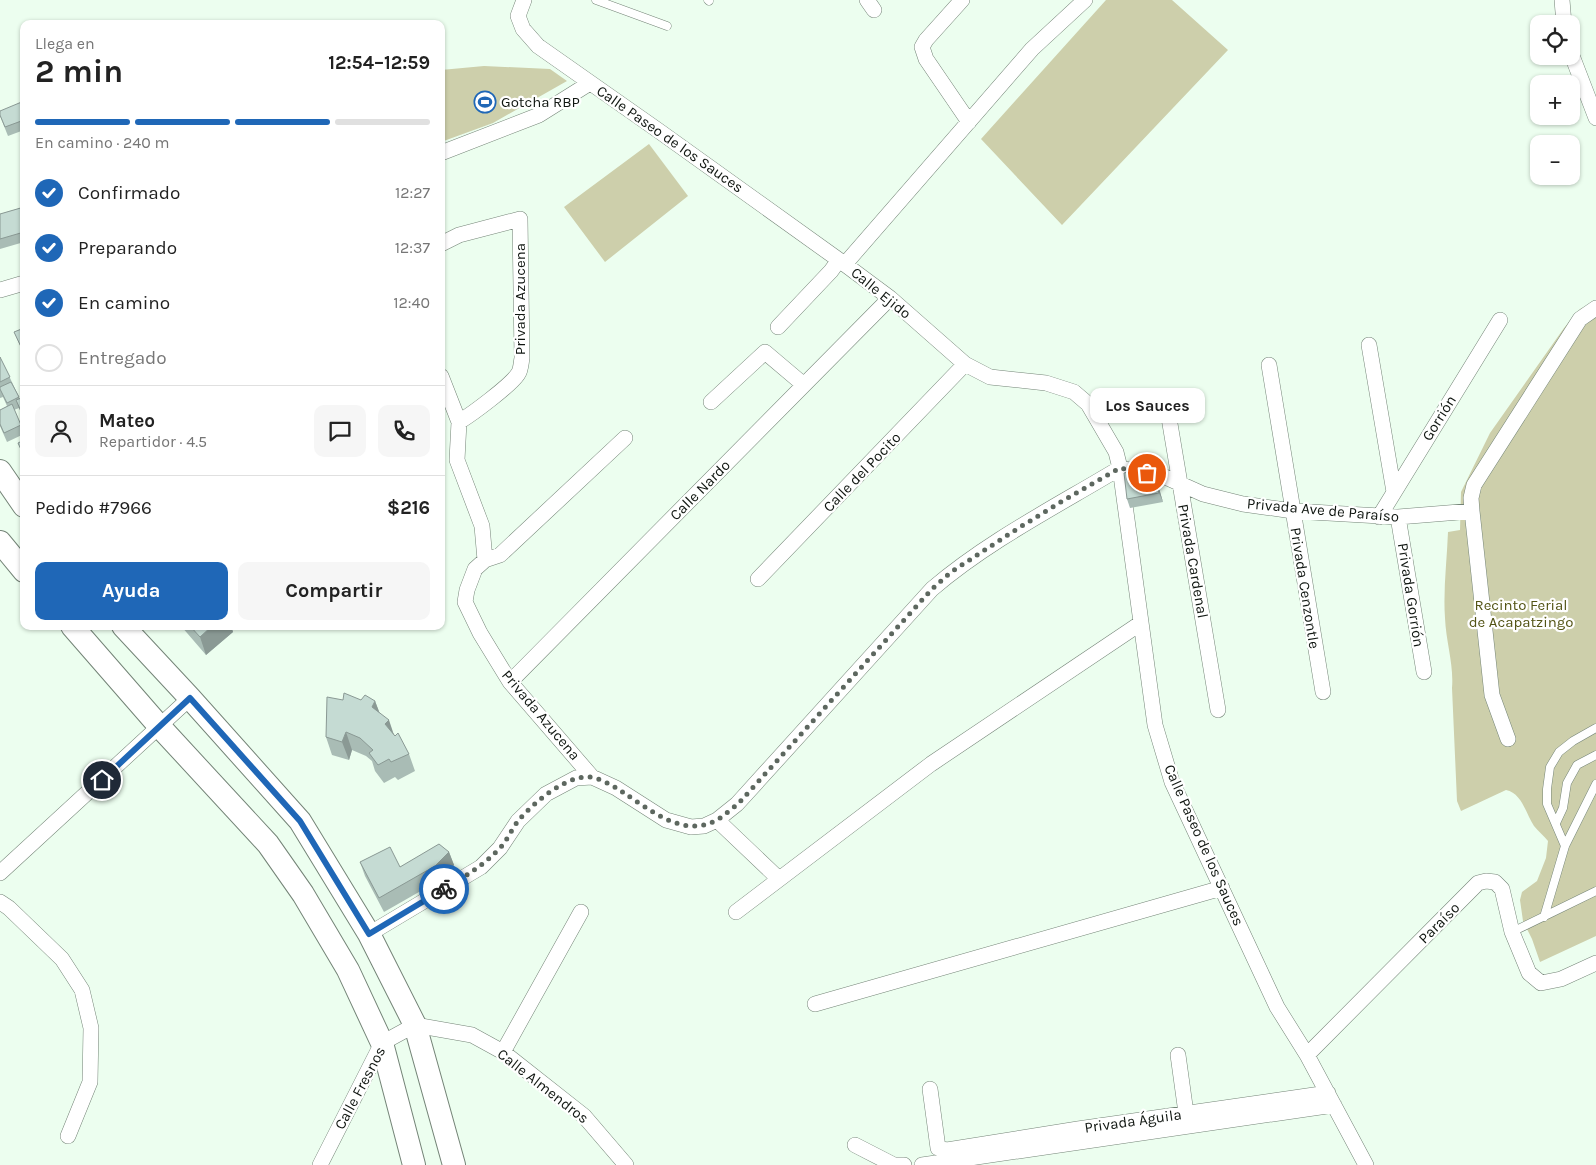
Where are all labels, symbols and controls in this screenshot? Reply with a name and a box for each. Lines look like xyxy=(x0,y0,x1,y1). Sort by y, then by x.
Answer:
map controls xyxy=(1530,15,1580,185)
button: locate xyxy=(1530,15,1580,65)
text: Llega en xyxy=(35,34,95,53)
text: 12:54–12:59 xyxy=(328,52,430,74)
text: 2 min xyxy=(35,53,123,90)
button: + xyxy=(1530,75,1580,125)
street label: Calle Paseo de los Sauces xyxy=(593,82,747,196)
sports icon: Gotcha RBP xyxy=(473,90,497,114)
place label: Gotcha RBP xyxy=(501,93,580,111)
text: En camino · 240 m xyxy=(35,133,170,152)
button: − xyxy=(1530,135,1580,185)
icon: check xyxy=(35,179,63,207)
text: Confirmado xyxy=(78,182,180,204)
text: 12:27 xyxy=(395,183,430,202)
icon: check xyxy=(35,234,63,262)
text: Preparando xyxy=(78,237,177,259)
text: 12:37 xyxy=(395,238,430,257)
street label: Privada Azucena xyxy=(511,243,529,355)
street label: Calle Ejido xyxy=(847,263,915,323)
icon: check xyxy=(35,289,63,317)
text: En camino xyxy=(78,292,170,314)
text: 12:40 xyxy=(393,293,430,312)
text: Entregado xyxy=(78,347,167,369)
callout: Los Sauces xyxy=(1090,388,1204,423)
street label: Gorrión xyxy=(1418,392,1460,444)
text: Los Sauces xyxy=(1105,396,1190,415)
button: person xyxy=(35,405,87,457)
button: chat xyxy=(314,405,366,457)
button: phone xyxy=(378,405,430,457)
text: Mateo xyxy=(99,410,155,432)
street label: Calle del Pocito xyxy=(819,428,905,516)
text: Repartidor · 4.5 xyxy=(99,432,207,451)
pin xyxy=(1126,452,1168,494)
street label: Calle Nardo xyxy=(666,456,734,524)
icon: bag xyxy=(1133,459,1161,487)
street label: Privada Ave de Paraíso xyxy=(1246,494,1400,526)
text: Pedido #7966 xyxy=(35,497,152,519)
text: $216 xyxy=(387,497,430,519)
street label: Privada Cardenal xyxy=(1174,502,1212,620)
street label: Privada Cenzontle xyxy=(1287,526,1323,650)
street label: Privada Gorrión xyxy=(1394,542,1428,648)
button: Ayuda xyxy=(35,562,228,620)
button: Compartir xyxy=(238,562,430,620)
park label: Recinto Ferial de Acapatzingo xyxy=(1469,596,1573,631)
street label: Privada Azucena xyxy=(498,666,584,764)
pin xyxy=(81,759,123,801)
street label: Calle Paseo de los Sauces xyxy=(1160,762,1248,928)
icon: home xyxy=(88,766,116,794)
courier xyxy=(419,864,469,914)
icon: bike xyxy=(430,875,458,903)
street label: Paraíso xyxy=(1415,899,1463,947)
street label: Calle Fresnos xyxy=(331,1044,389,1132)
street label: Calle Almendros xyxy=(494,1045,592,1127)
street label: Privada Águila xyxy=(1083,1105,1183,1137)

